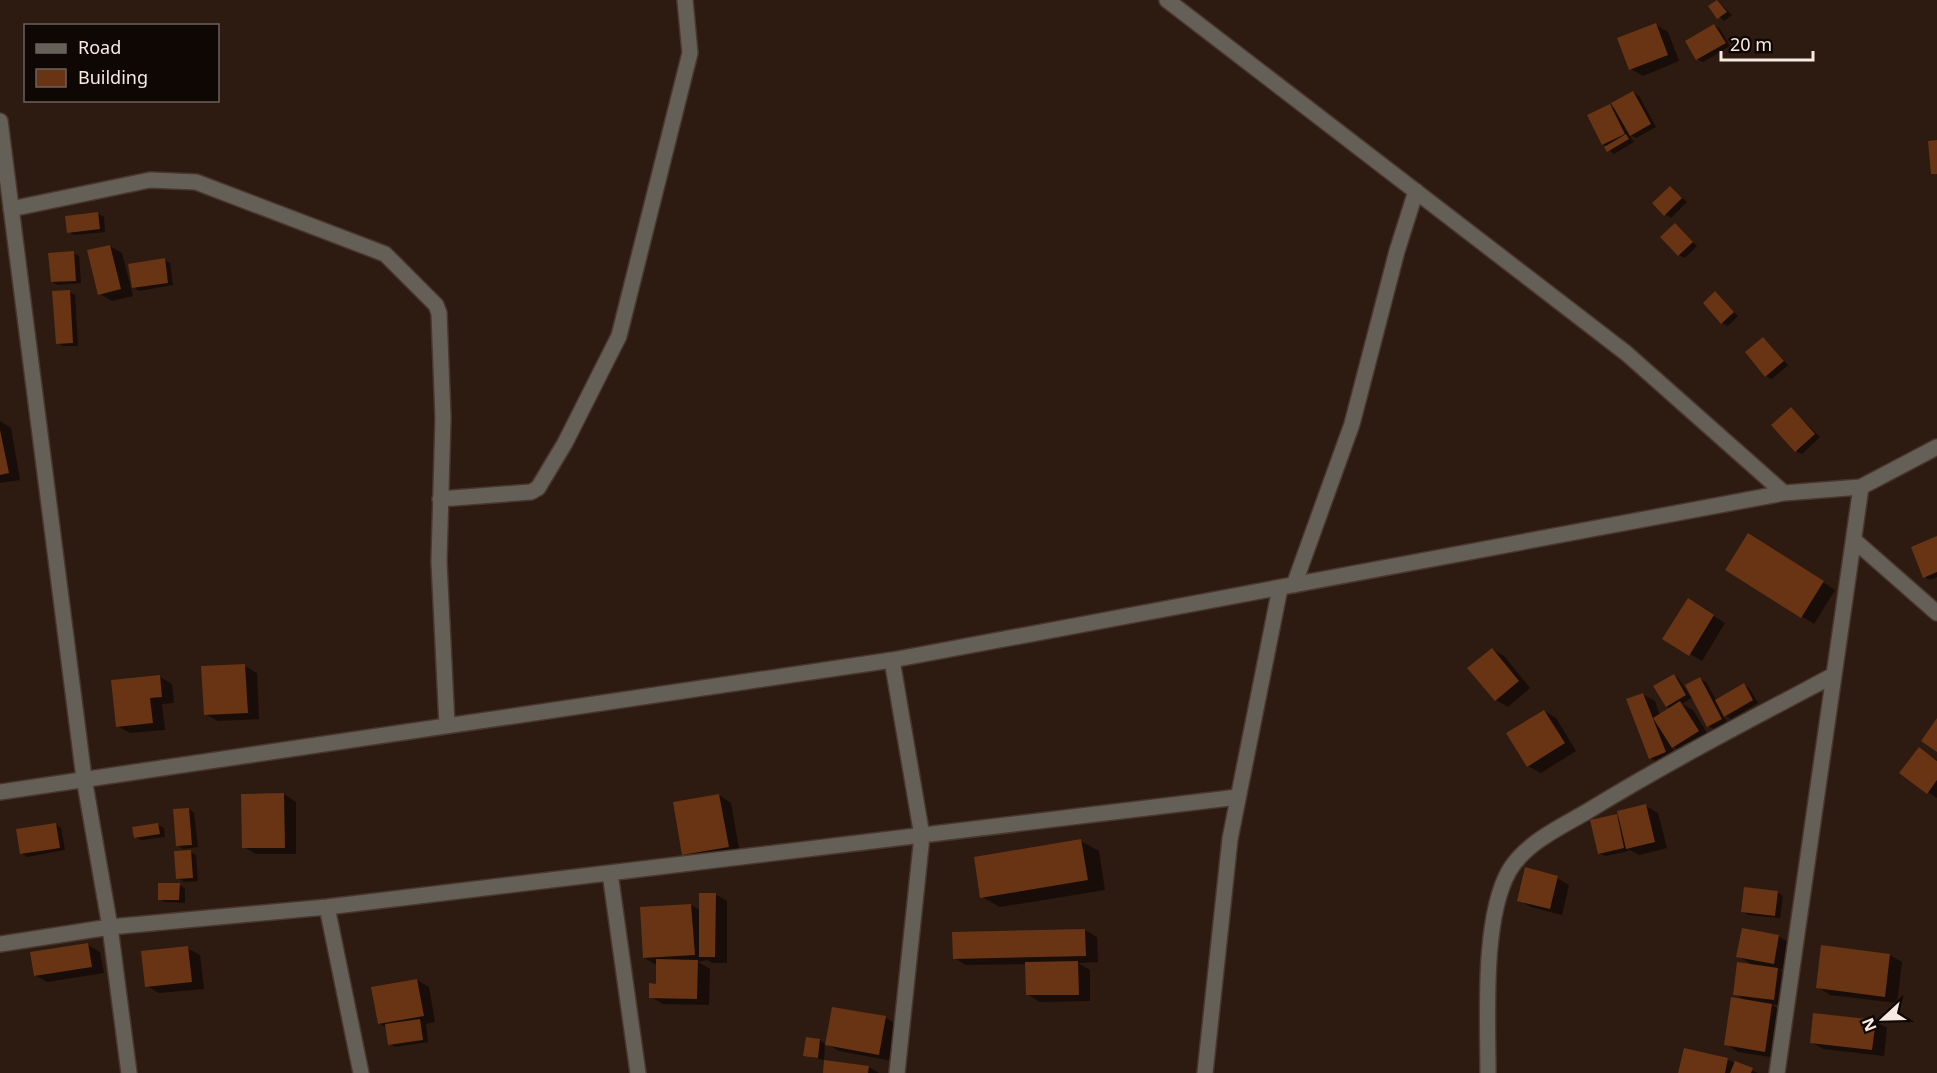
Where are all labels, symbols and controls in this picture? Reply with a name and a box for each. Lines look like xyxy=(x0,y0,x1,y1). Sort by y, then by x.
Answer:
legend xyxy=(24,24,219,102)
scale bar xyxy=(1721,24,1812,62)
text: 20 m xyxy=(1730,32,1772,56)
text: Road xyxy=(78,35,121,59)
text: Building xyxy=(78,65,148,89)
north arrow xyxy=(1853,989,1913,1049)
text: N xyxy=(1856,1014,1882,1035)

